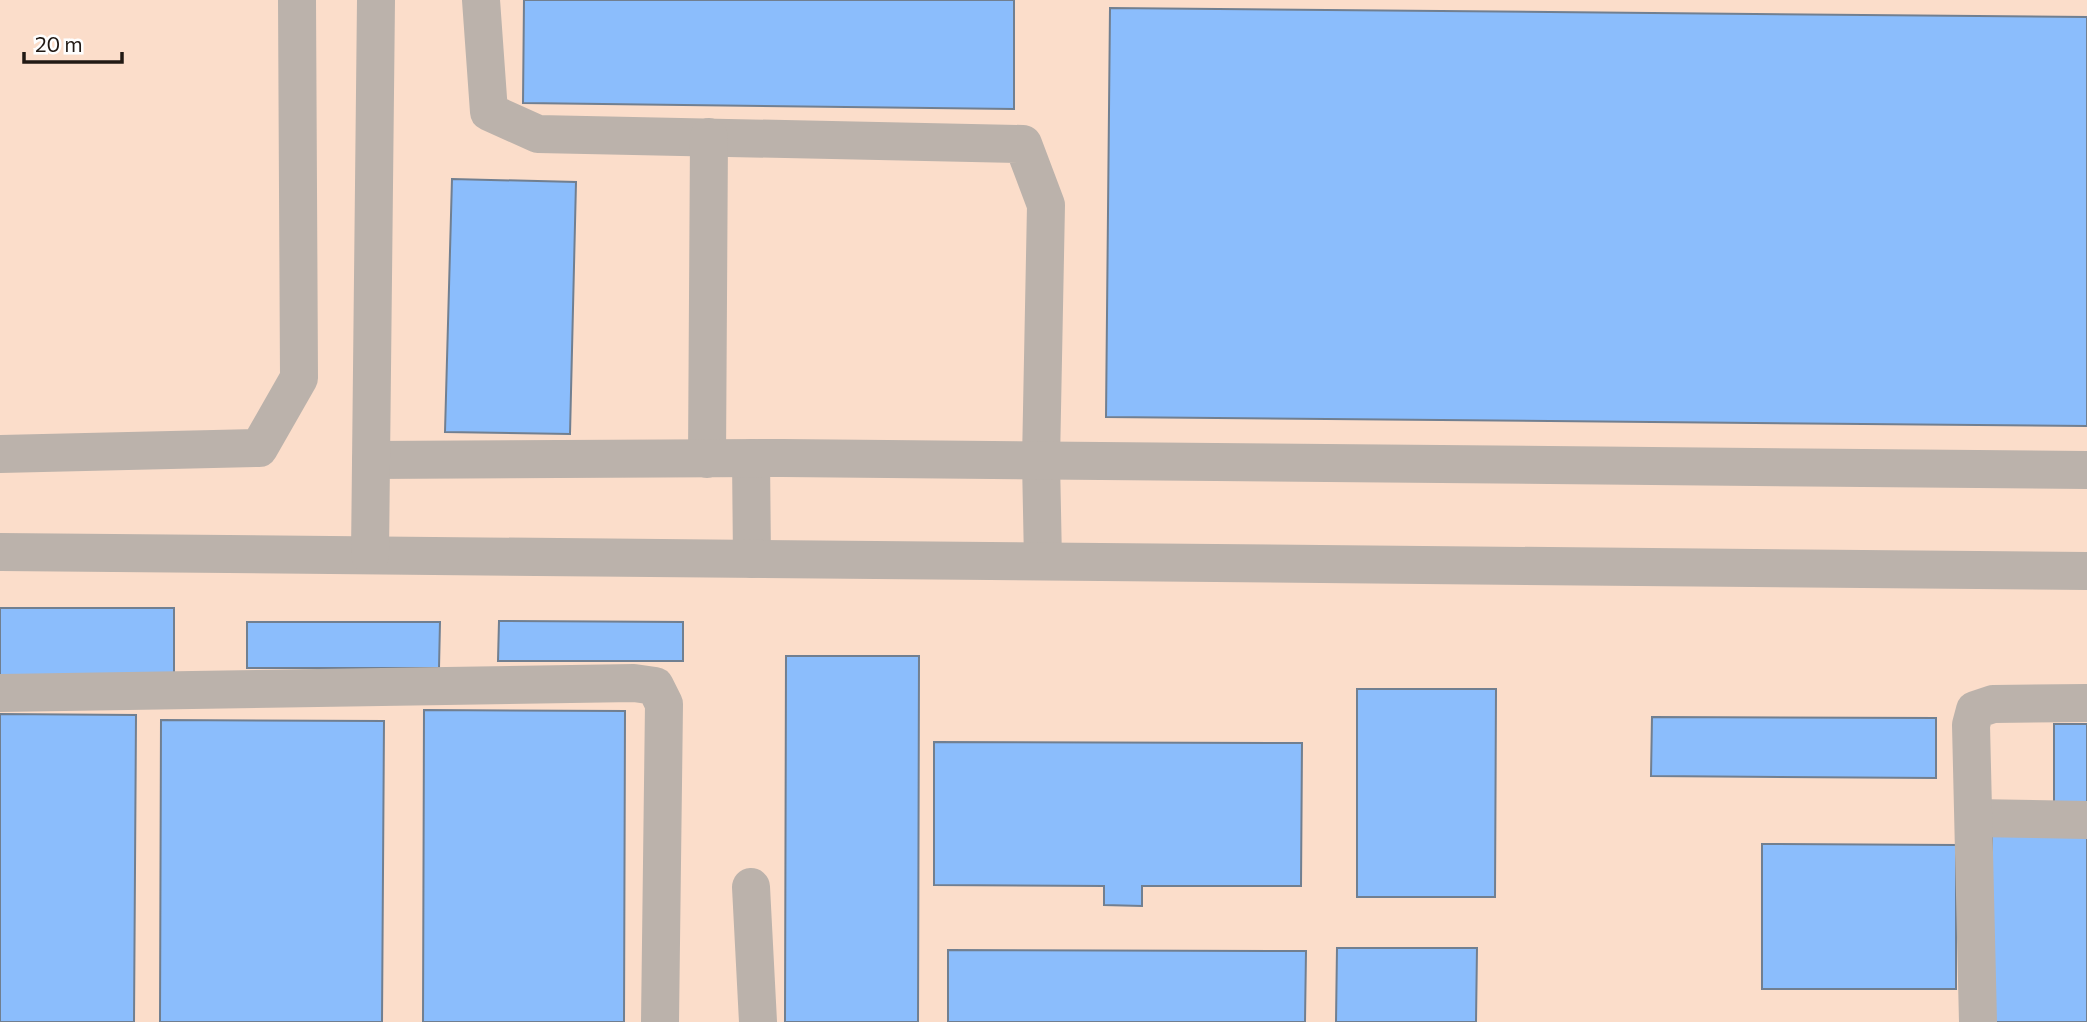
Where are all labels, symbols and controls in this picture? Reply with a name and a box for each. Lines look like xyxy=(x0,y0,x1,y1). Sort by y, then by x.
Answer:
scale bar xyxy=(24,21,122,65)
text: 20 m xyxy=(35,31,83,56)

